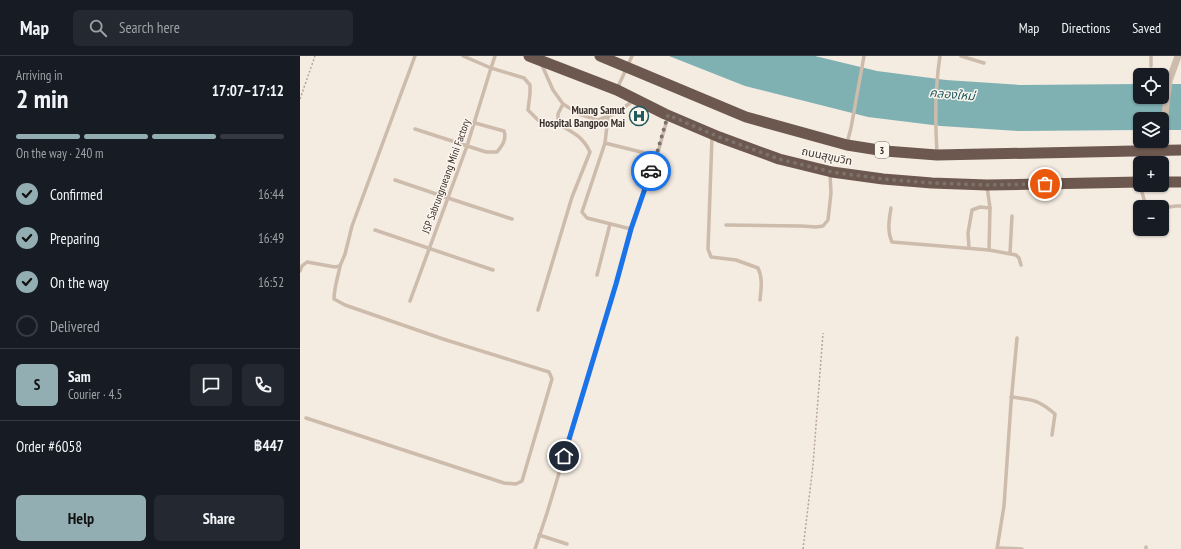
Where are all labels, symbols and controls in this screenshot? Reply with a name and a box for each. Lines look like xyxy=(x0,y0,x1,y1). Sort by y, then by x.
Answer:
search box xyxy=(73,10,353,46)
text: Map xyxy=(20,16,49,40)
icon: search xyxy=(87,17,109,39)
text: Search here xyxy=(119,18,180,37)
text: Map xyxy=(1019,19,1039,37)
text: Directions xyxy=(1061,19,1110,37)
text: Saved xyxy=(1132,19,1161,37)
text: Arriving in xyxy=(16,67,63,84)
map controls xyxy=(1133,68,1169,236)
button: locate xyxy=(1133,68,1169,104)
text: 17:07–17:12 xyxy=(212,81,284,100)
text: 2 min xyxy=(16,82,69,115)
water label: คลองใหม่ xyxy=(929,85,977,104)
place label: Muang Samut Hospital Bangpoo Mai xyxy=(539,103,626,130)
hospital icon: Muang Samut Hospital Bangpoo Mai xyxy=(628,105,650,127)
button: layers xyxy=(1133,112,1169,148)
street label: JSP Sabrungrueang Mini Factory xyxy=(418,116,474,236)
road number: 3 xyxy=(875,142,889,158)
street label: ถนนสุขุมวิท xyxy=(800,144,854,168)
text: On the way · 240 m xyxy=(16,145,103,162)
courier xyxy=(631,151,671,191)
button: + xyxy=(1133,156,1169,192)
icon: car xyxy=(640,160,662,182)
pin xyxy=(1028,167,1062,201)
icon: bag xyxy=(1034,173,1056,195)
icon: check xyxy=(16,183,38,205)
text: Confirmed xyxy=(50,185,103,204)
text: 16:44 xyxy=(258,186,284,203)
button: − xyxy=(1133,200,1169,236)
icon: check xyxy=(16,227,38,249)
text: Preparing xyxy=(50,229,100,248)
text: 16:49 xyxy=(258,230,284,247)
icon: check xyxy=(16,271,38,293)
text: On the way xyxy=(50,273,109,292)
text: 16:52 xyxy=(258,274,284,291)
text: Delivered xyxy=(50,317,100,336)
button: chat xyxy=(190,364,232,406)
button: phone xyxy=(242,364,284,406)
text: Sam xyxy=(68,367,91,386)
text: S xyxy=(34,375,40,394)
text: Courier · 4.5 xyxy=(68,386,122,403)
text: ฿447 xyxy=(254,436,284,455)
text: Order #6058 xyxy=(16,437,82,456)
pin xyxy=(547,439,581,473)
icon: home xyxy=(553,445,575,467)
button: Help xyxy=(16,495,146,541)
button: Share xyxy=(154,495,284,541)

